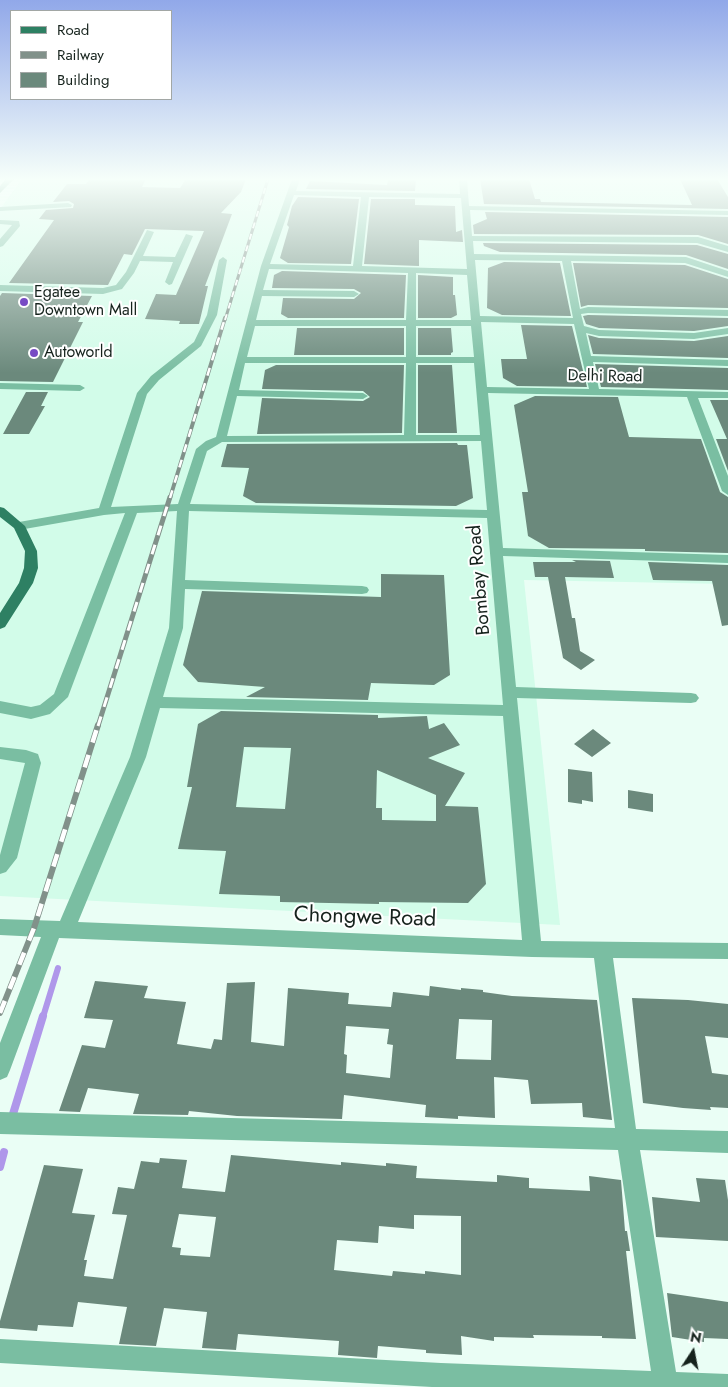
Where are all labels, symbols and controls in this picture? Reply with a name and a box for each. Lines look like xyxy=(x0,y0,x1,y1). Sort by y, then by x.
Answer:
legend xyxy=(10,10,172,100)
text: Road xyxy=(57,19,89,41)
text: Railway xyxy=(57,44,104,66)
text: Building xyxy=(57,69,109,91)
place label: Egatee Downtown Mall xyxy=(34,283,137,321)
marker: Egatee Downtown Mall xyxy=(18,296,30,308)
place label: Autoworld xyxy=(44,343,113,363)
marker: Autoworld xyxy=(28,347,40,359)
street label: Delhi Road xyxy=(568,367,642,387)
street label: Bombay Road xyxy=(464,524,496,636)
street label: Chongwe Road xyxy=(293,902,437,934)
text: N xyxy=(688,1326,703,1348)
north arrow xyxy=(668,1327,718,1377)

